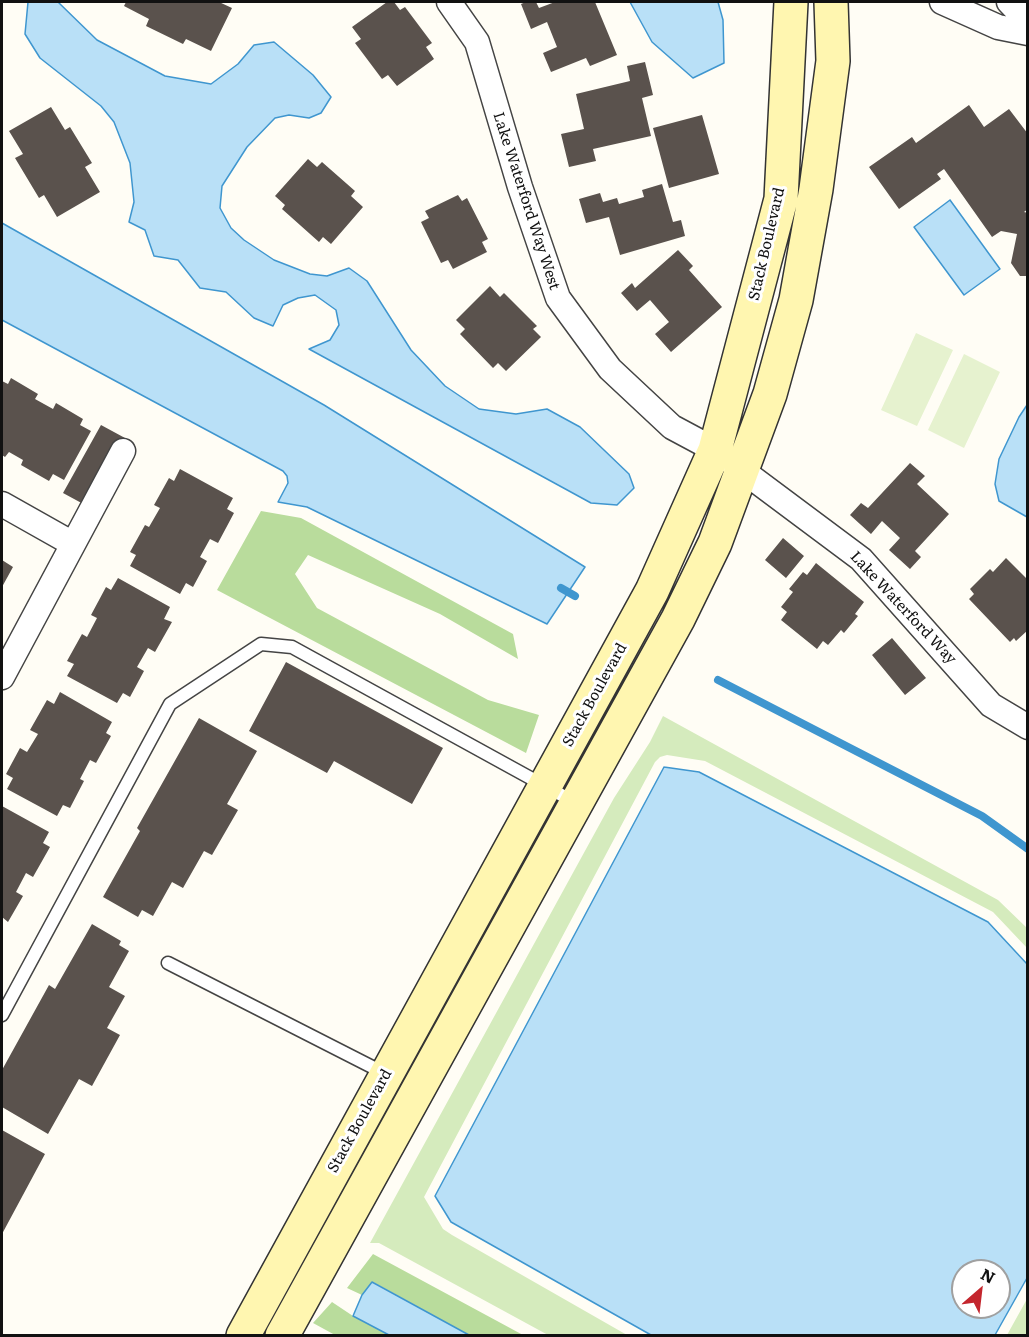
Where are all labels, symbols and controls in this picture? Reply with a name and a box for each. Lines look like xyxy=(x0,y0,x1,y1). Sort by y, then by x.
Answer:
street label: Lake Waterford Way West xyxy=(489,110,563,292)
street label: Stack Boulevard xyxy=(745,186,789,302)
street label: Lake Waterford Way xyxy=(846,548,960,668)
street label: Stack Boulevard xyxy=(559,640,631,750)
street label: Stack Boulevard xyxy=(324,1066,396,1176)
north arrow xyxy=(951,1259,1011,1319)
text: N xyxy=(977,1261,1000,1289)

